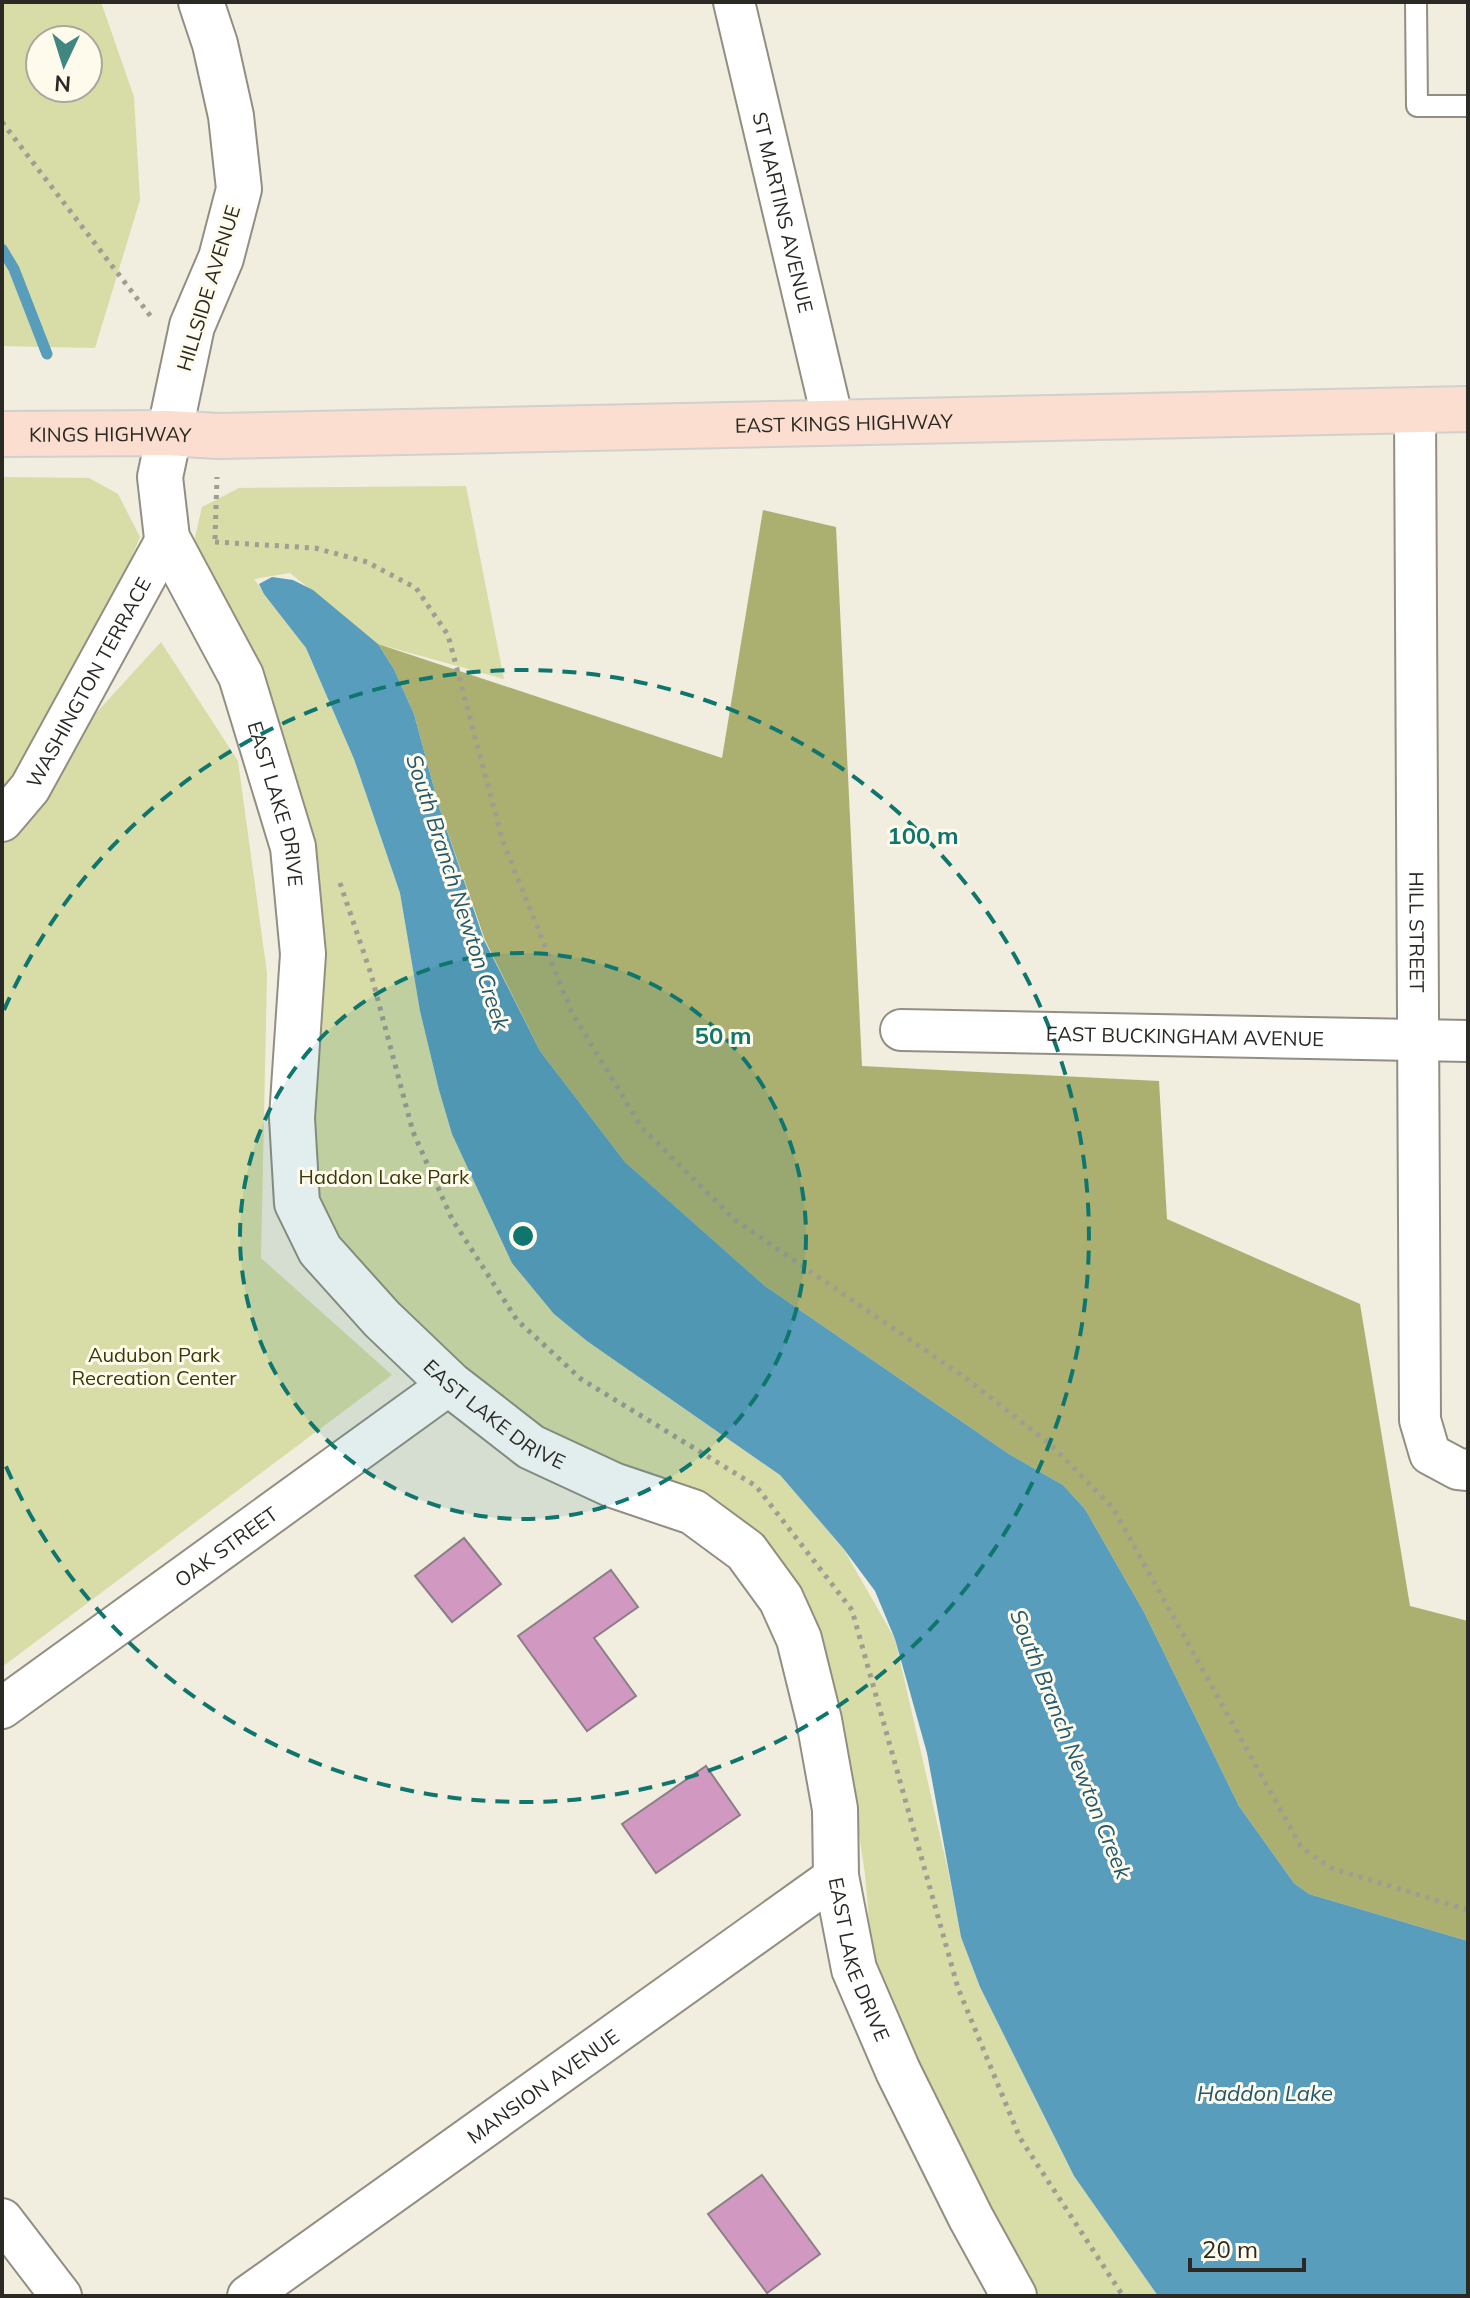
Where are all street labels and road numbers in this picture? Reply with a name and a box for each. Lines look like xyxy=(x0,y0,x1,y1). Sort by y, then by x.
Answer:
street label: ST MARTINS AVENUE xyxy=(748,109,819,315)
street label: HILLSIDE AVENUE xyxy=(171,202,245,374)
street label: EAST KINGS HIGHWAY xyxy=(735,408,954,437)
street label: KINGS HIGHWAY xyxy=(29,420,193,447)
street label: WASHINGTON TERRACE xyxy=(20,573,156,792)
street label: EAST LAKE DRIVE xyxy=(243,718,309,887)
street label: HILL STREET xyxy=(1405,871,1430,993)
street label: EAST BUCKINGHAM AVENUE xyxy=(1046,1020,1324,1051)
street label: EAST LAKE DRIVE xyxy=(419,1354,569,1474)
street label: OAK STREET xyxy=(169,1501,282,1592)
street label: EAST LAKE DRIVE xyxy=(824,1875,896,2045)
street label: MANSION AVENUE xyxy=(462,2023,623,2148)

